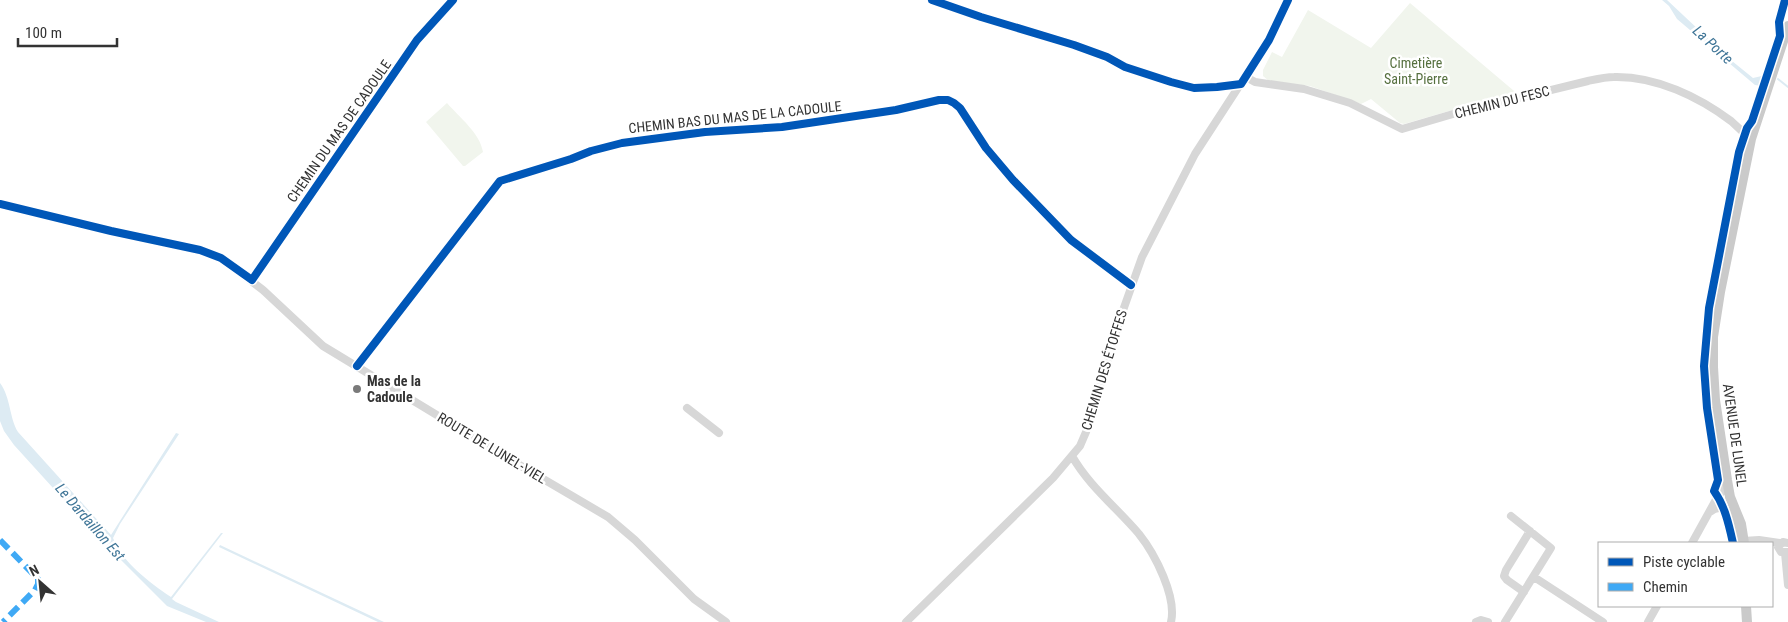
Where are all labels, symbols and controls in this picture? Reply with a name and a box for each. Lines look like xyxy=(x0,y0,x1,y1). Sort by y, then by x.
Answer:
scale bar xyxy=(18,15,116,47)
water label: La Porte xyxy=(1689,22,1737,68)
text: 100 m xyxy=(25,24,62,42)
park label: Cimetière Saint-Pierre xyxy=(1384,55,1448,87)
street label: CHEMIN DU MAS DE CADOULE xyxy=(284,57,394,205)
street label: CHEMIN DU FESC xyxy=(1453,82,1551,122)
street label: CHEMIN BAS DU MAS DE LA CADOULE xyxy=(628,98,842,136)
street label: CHEMIN DES ÉTOFFES xyxy=(1077,307,1130,432)
place label: Mas de la Cadoule xyxy=(367,373,421,405)
marker: Mas de la Cadoule xyxy=(351,383,363,395)
street label: AVENUE DE LUNEL xyxy=(1720,383,1750,488)
street label: ROUTE DE LUNEL-VIEL xyxy=(435,409,550,487)
water label: Le Dardaillon Est xyxy=(51,480,129,565)
legend xyxy=(1598,542,1773,607)
text: Piste cyclable xyxy=(1643,553,1725,571)
north arrow xyxy=(15,557,65,607)
text: N xyxy=(27,561,42,579)
text: Chemin xyxy=(1643,578,1688,596)

